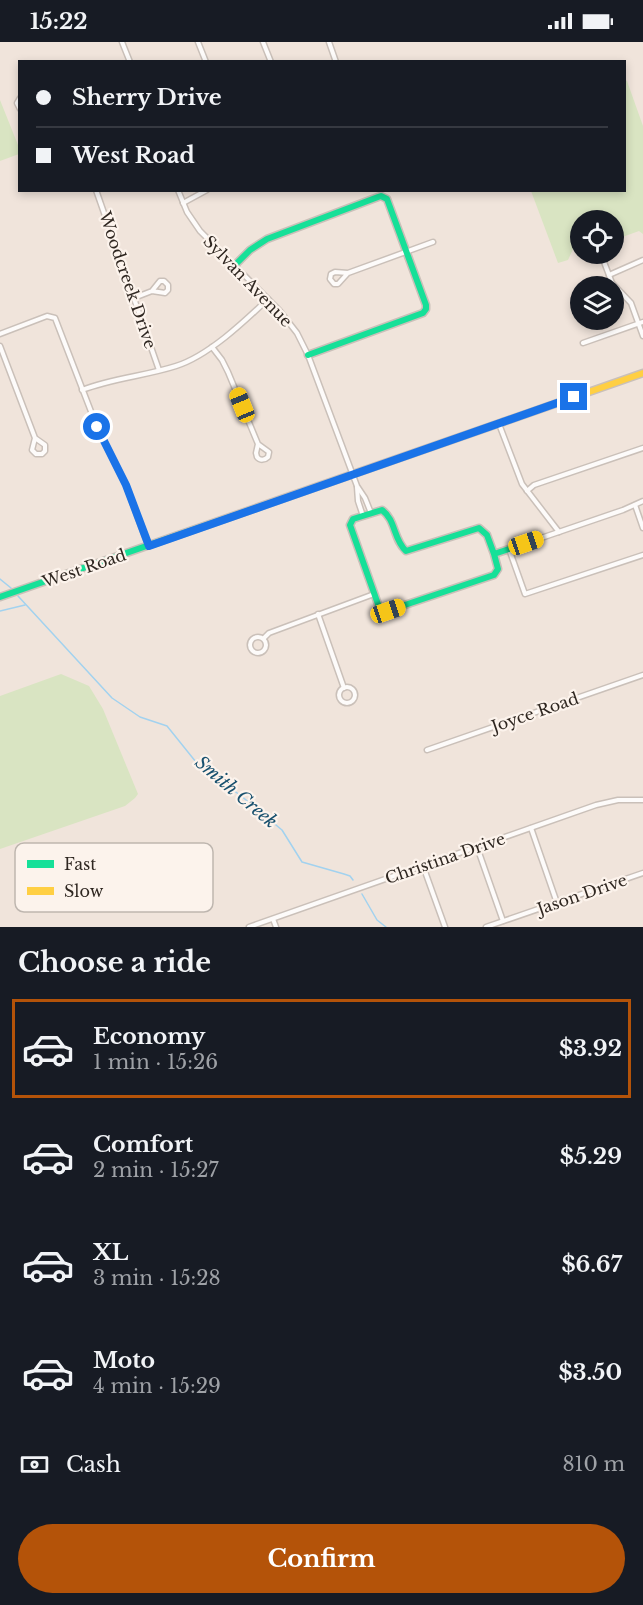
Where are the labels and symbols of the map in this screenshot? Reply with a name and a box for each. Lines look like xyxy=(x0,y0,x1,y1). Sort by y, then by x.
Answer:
street label: Woodcreek Drive xyxy=(95,208,161,351)
street label: Sylvan Avenue xyxy=(199,231,297,331)
route end xyxy=(560,383,587,410)
car xyxy=(227,385,257,425)
route start xyxy=(83,413,110,440)
car xyxy=(506,529,546,557)
street label: West Road xyxy=(39,544,129,592)
car xyxy=(368,597,408,625)
street label: Joyce Road xyxy=(487,688,581,737)
water label: Smith Creek xyxy=(190,751,282,833)
street label: Christina Drive xyxy=(382,828,508,888)
legend xyxy=(15,843,213,912)
text: Fast xyxy=(64,854,96,874)
street label: Jason Drive xyxy=(533,869,630,919)
text: Slow xyxy=(64,881,104,901)

